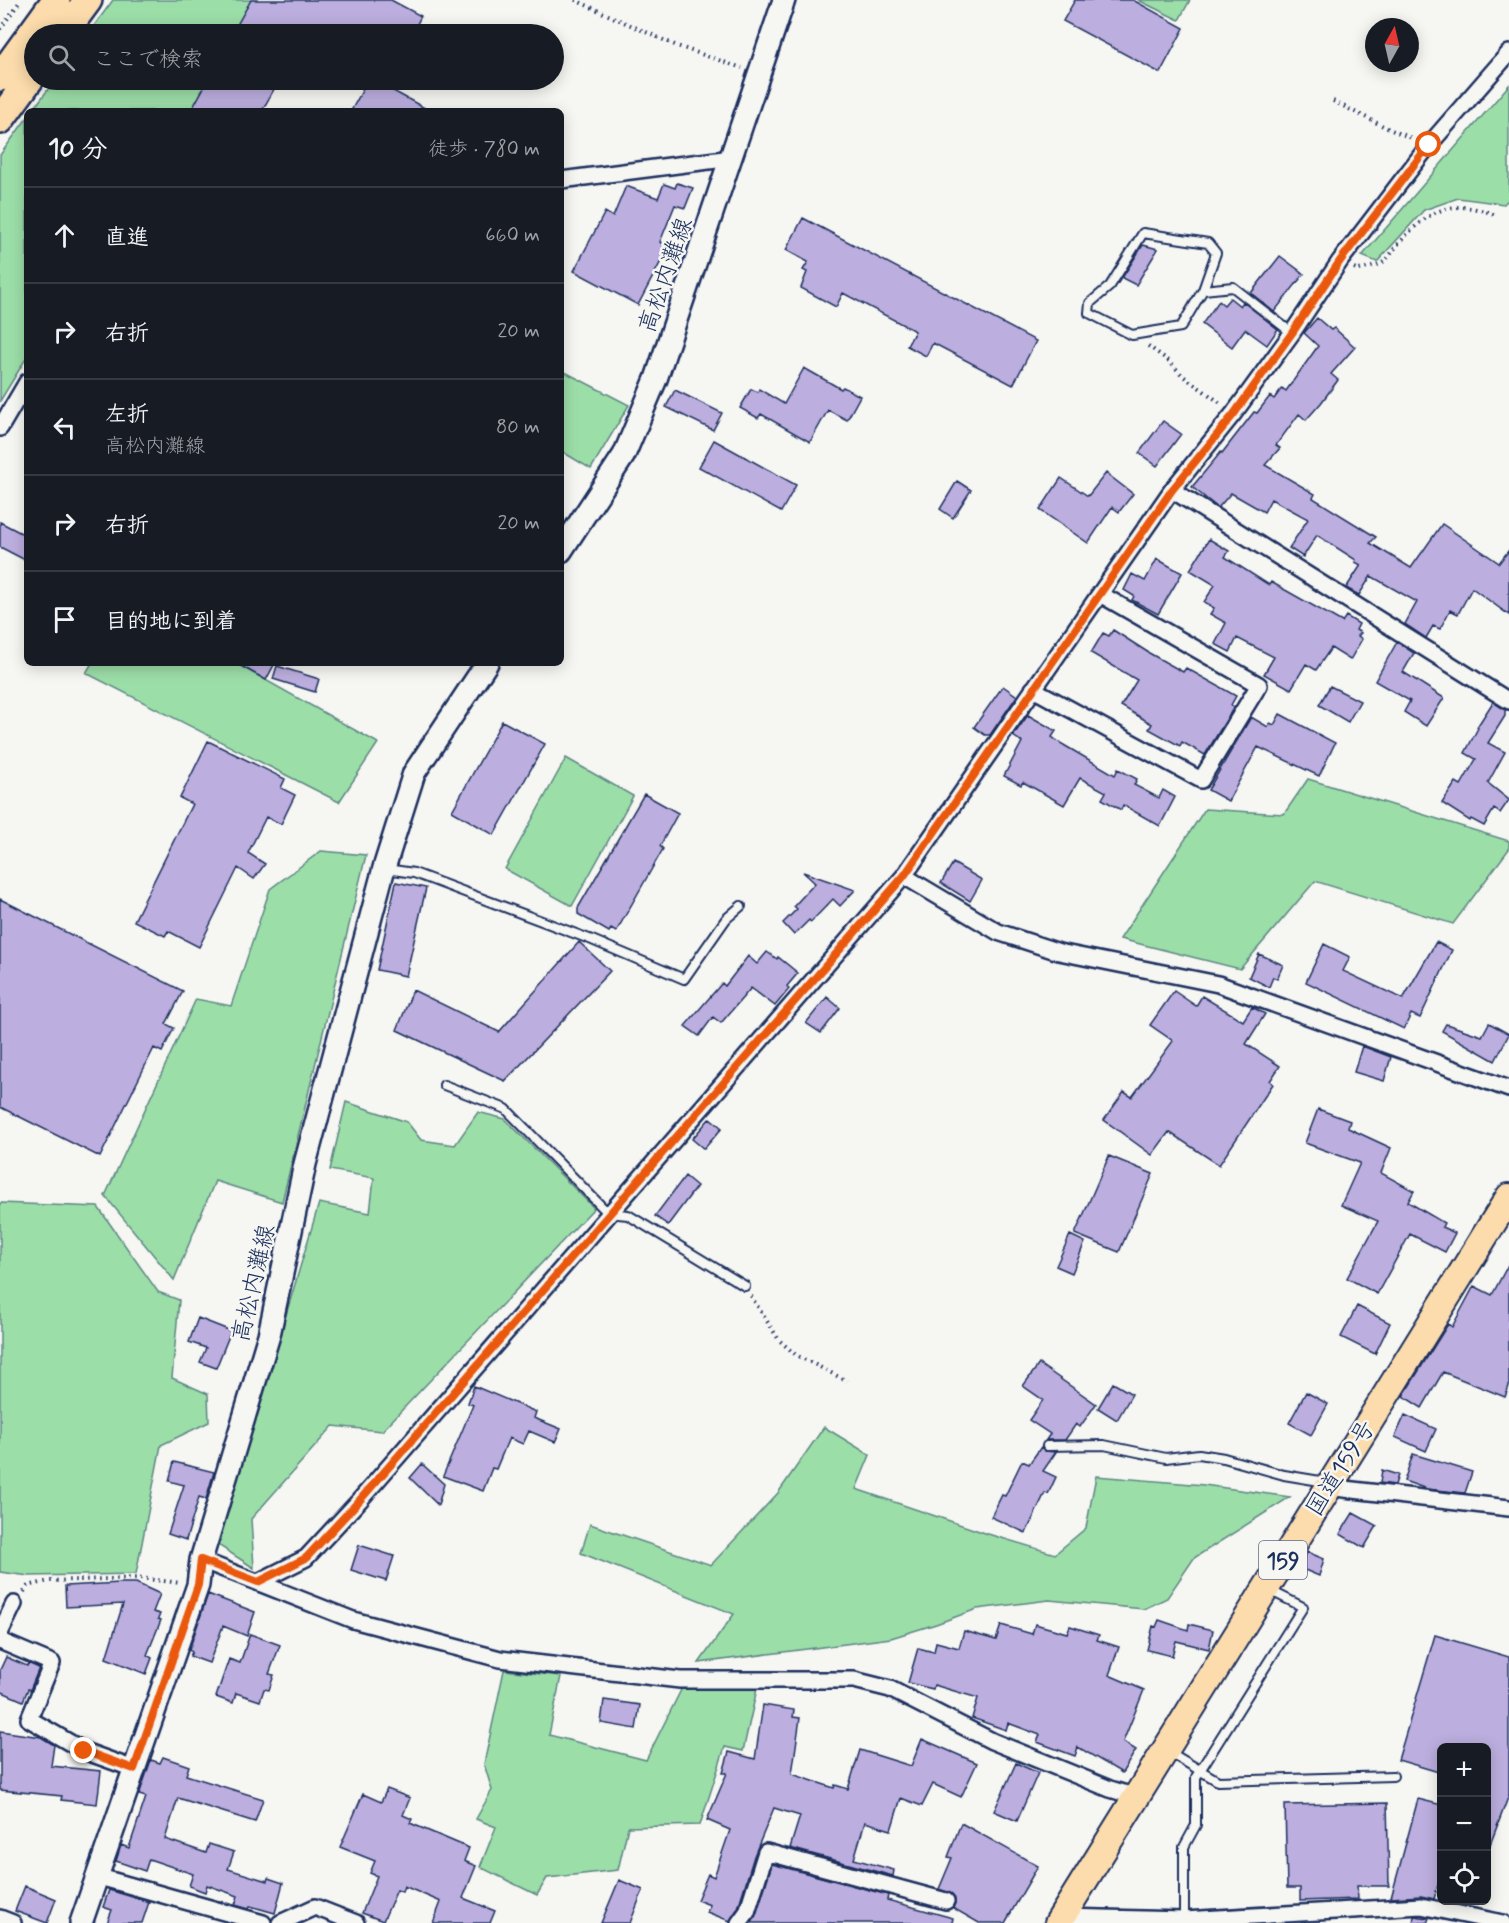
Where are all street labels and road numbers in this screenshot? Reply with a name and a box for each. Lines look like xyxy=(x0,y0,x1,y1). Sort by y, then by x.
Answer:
street label: 高松内灘線 xyxy=(632,214,701,337)
street label: 高松内灘線 xyxy=(226,1221,283,1345)
street label: 国道159号 xyxy=(1299,1415,1383,1523)
road number: 159 xyxy=(1259,1541,1307,1579)

